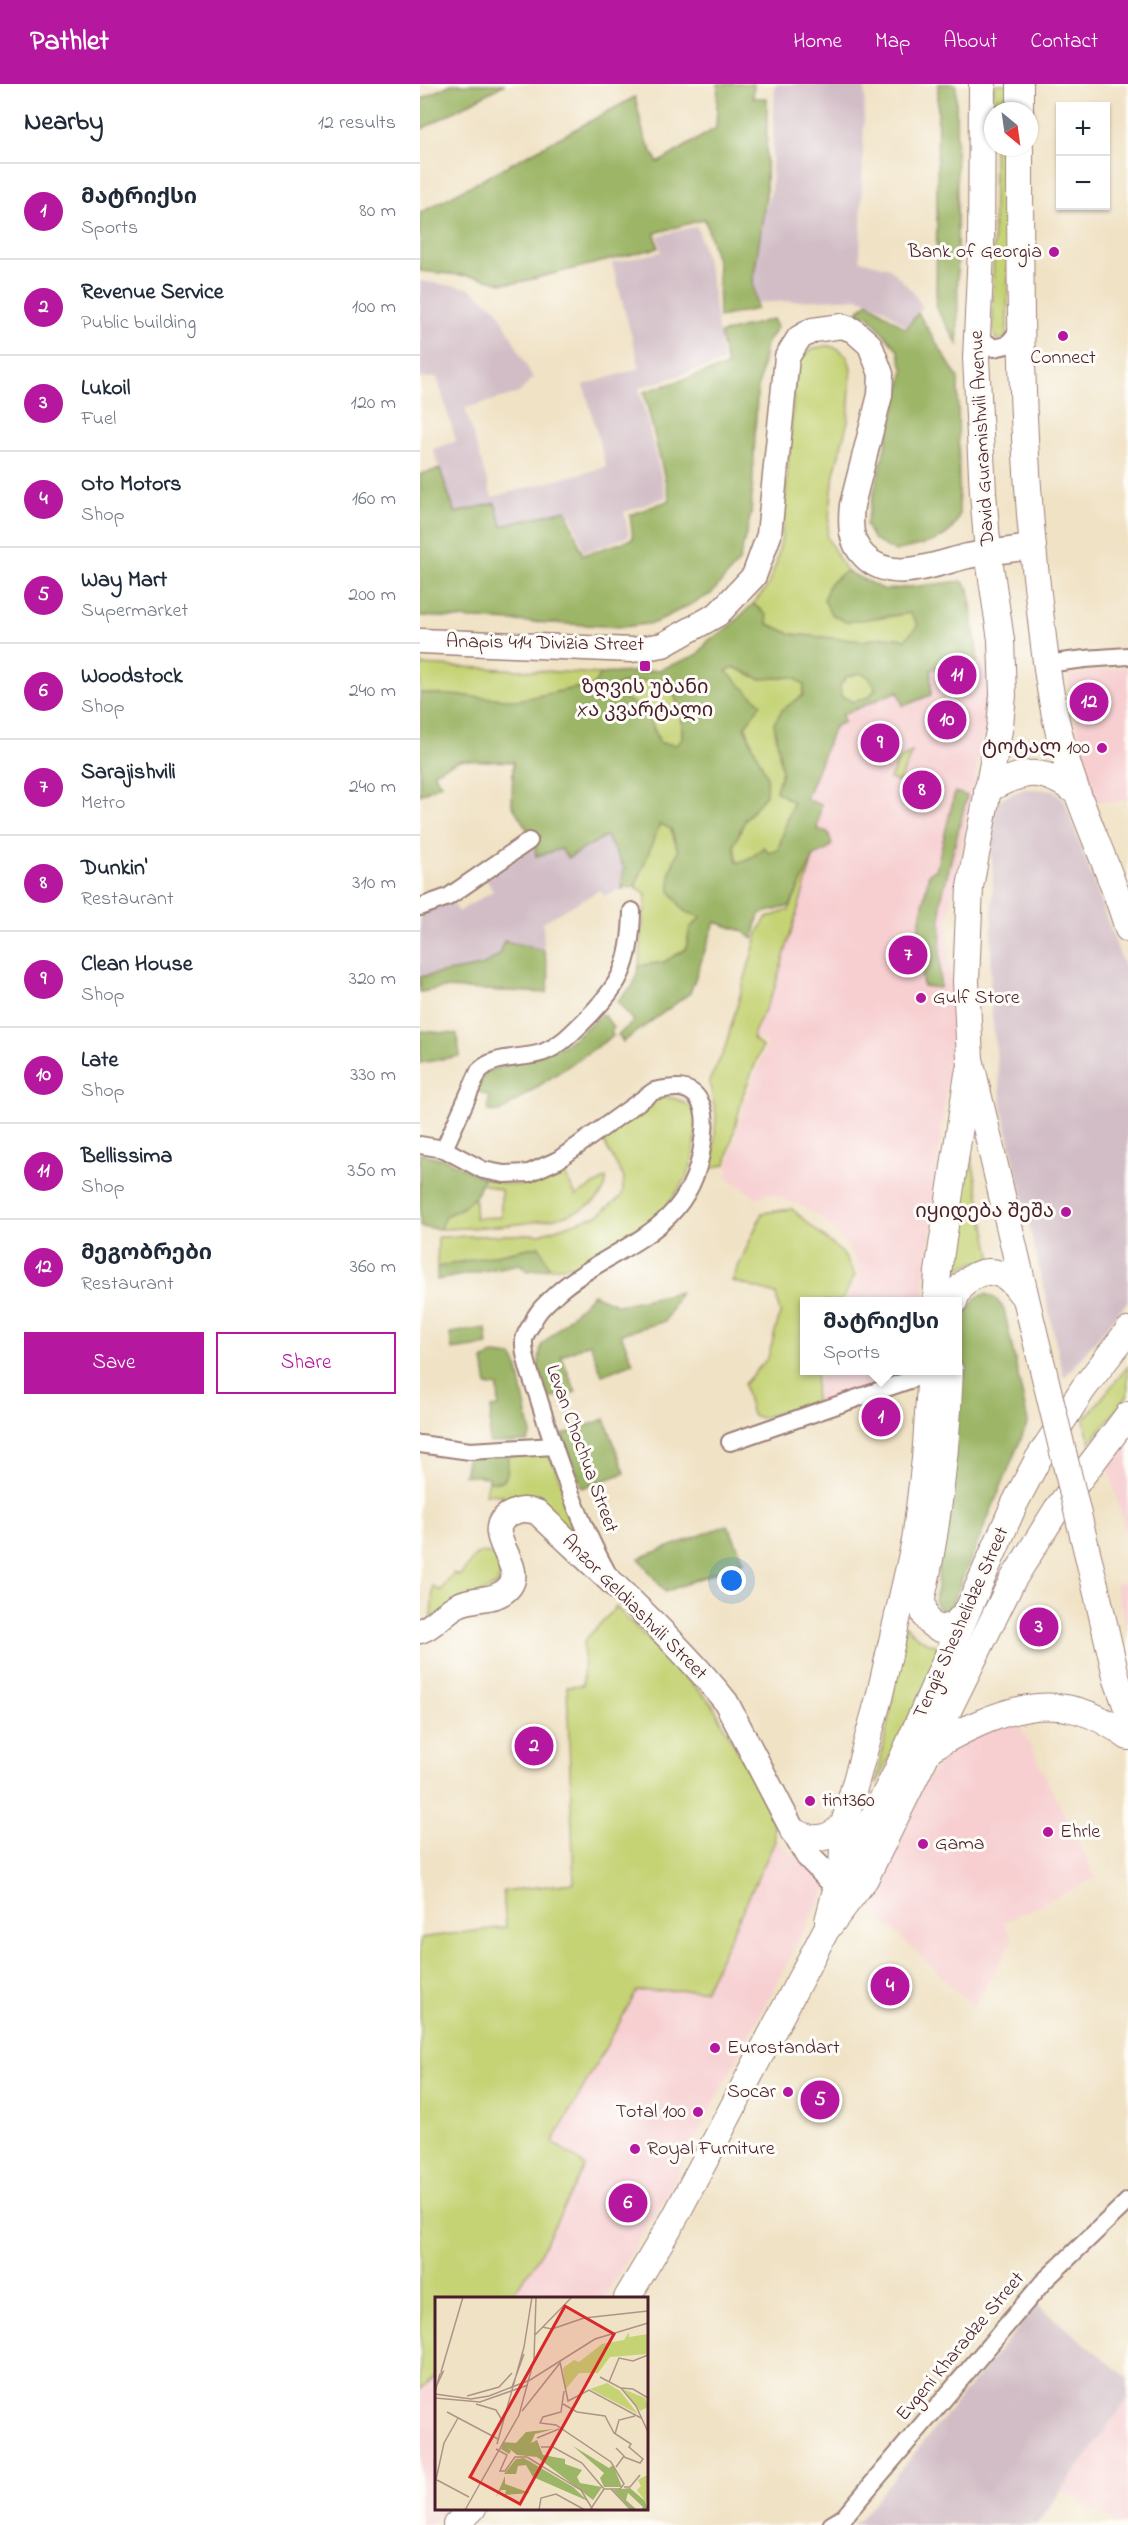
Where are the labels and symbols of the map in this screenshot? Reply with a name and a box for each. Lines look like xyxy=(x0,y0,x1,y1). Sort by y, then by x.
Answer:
north arrow xyxy=(984,102,1038,156)
place label: Bank of Georgia xyxy=(907,238,1042,268)
marker: Bank of Georgia xyxy=(1047,245,1061,259)
street label: David Guramishvili Avenue xyxy=(963,329,1003,548)
marker: Connect xyxy=(1056,329,1070,343)
place label: Connect xyxy=(1030,344,1096,373)
street label: Anapis 414 Divizia Street xyxy=(446,628,645,660)
pin: 11 xyxy=(938,652,976,698)
marker: ზღვის უბანი Xა კვარტალი xyxy=(638,659,652,673)
place label: ზღვის უბანი Xა კვარტალი xyxy=(577,674,713,726)
pin: 12 xyxy=(1070,680,1108,724)
pin: 10 xyxy=(928,698,966,742)
pin: 9 xyxy=(860,720,900,766)
place label: ტოტალ 100 xyxy=(982,734,1090,763)
marker: ტოტალ 100 xyxy=(1095,741,1109,755)
pin: 8 xyxy=(902,768,942,812)
pin: 7 xyxy=(888,932,928,978)
place label: Gulf Store xyxy=(933,984,1020,1013)
marker: Gulf Store xyxy=(914,991,928,1005)
place label: იყიდება შეშა xyxy=(915,1198,1054,1227)
marker: იყიდება შეშა xyxy=(1059,1205,1073,1219)
street label: Levan Chochua Street xyxy=(537,1361,625,1537)
pin: 1 xyxy=(862,1394,900,1440)
street label: Tengiz Sheshelidze Street xyxy=(907,1522,1018,1724)
street label: Anzor Geldiashvili Street xyxy=(554,1528,714,1688)
your location xyxy=(717,1566,746,1595)
pin: 3 xyxy=(1020,1604,1058,1650)
pin: 2 xyxy=(514,1724,554,1768)
place label: tint360 xyxy=(822,1787,875,1816)
marker: tint360 xyxy=(803,1794,817,1808)
place label: Ehrle xyxy=(1060,1818,1100,1847)
marker: Ehrle xyxy=(1041,1825,1055,1839)
place label: Gama xyxy=(935,1830,985,1859)
marker: Gama xyxy=(916,1837,930,1851)
pin: 4 xyxy=(870,1964,910,2008)
place label: Eurostandart xyxy=(727,2034,840,2063)
marker: Eurostandart xyxy=(708,2041,722,2055)
place label: Socar xyxy=(727,2078,777,2107)
pin: 5 xyxy=(800,2078,840,2122)
marker: Socar xyxy=(781,2085,795,2099)
place label: Total 100 xyxy=(615,2098,686,2127)
marker: Total 100 xyxy=(691,2105,705,2119)
place label: Royal Furniture xyxy=(647,2135,775,2164)
marker: Royal Furniture xyxy=(628,2142,642,2156)
pin: 6 xyxy=(608,2180,648,2226)
street label: Evgeni Kharadze Street xyxy=(890,2266,1033,2429)
inset map xyxy=(435,2297,648,2510)

